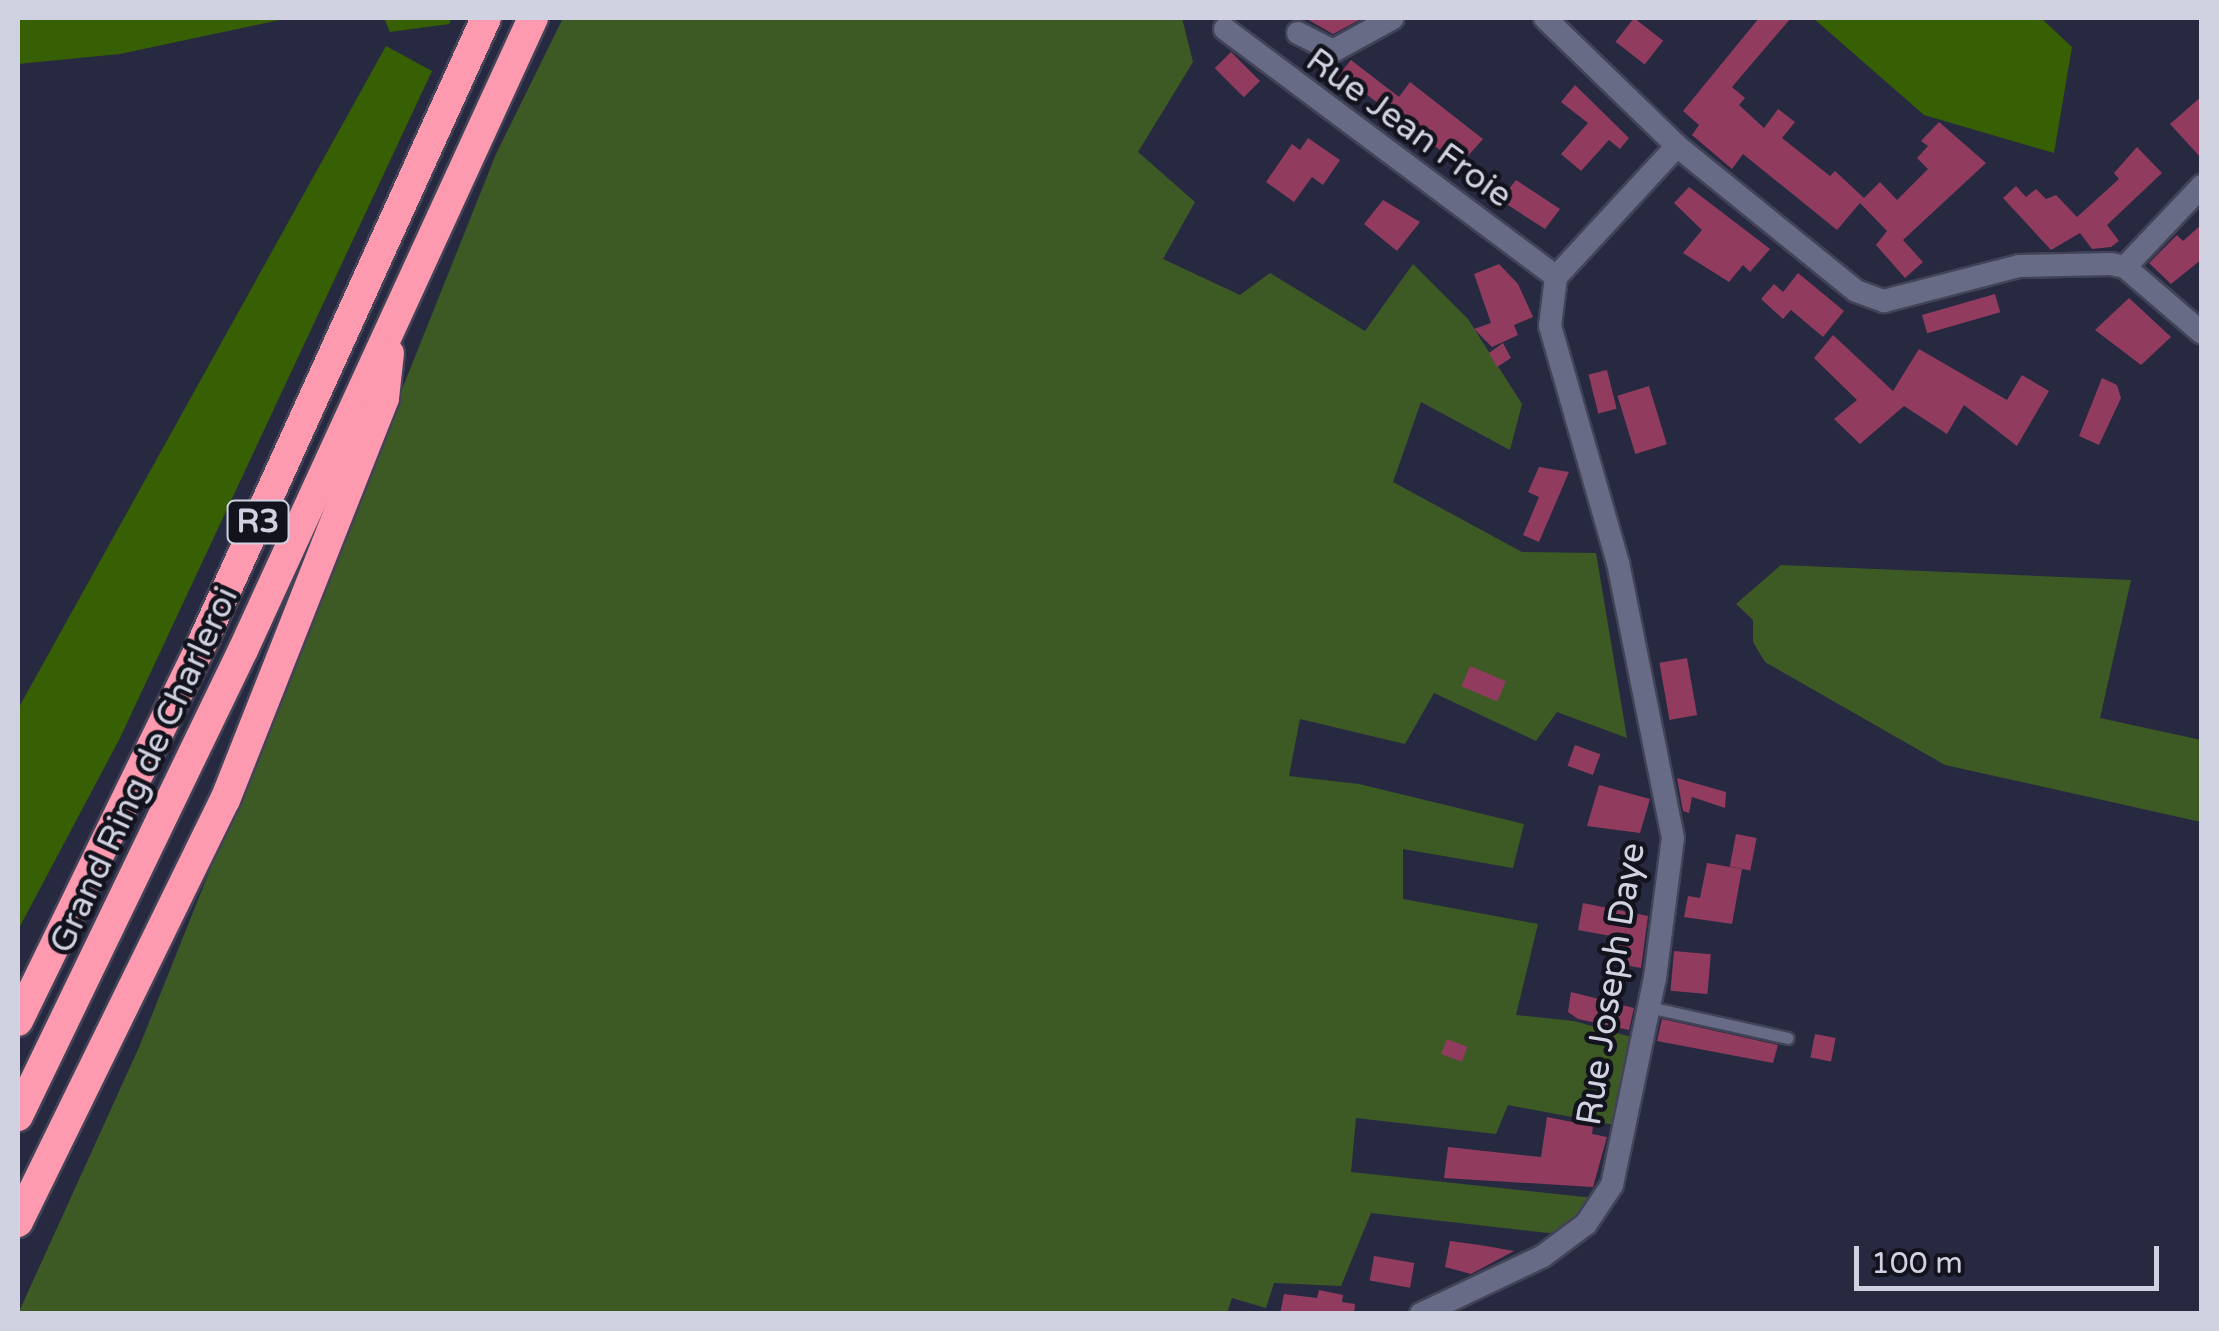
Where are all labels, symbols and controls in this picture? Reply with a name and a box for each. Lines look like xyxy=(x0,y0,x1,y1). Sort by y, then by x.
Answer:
street label: Rue Jean Froie xyxy=(1298,39,1520,217)
road number: R3 xyxy=(226,495,290,549)
street label: Grand Ring de Charleroi xyxy=(41,580,247,960)
street label: Rue Joseph Daye xyxy=(1568,840,1654,1128)
scale bar xyxy=(1859,1226,2164,1288)
text: 100 m xyxy=(1871,1245,1963,1282)

